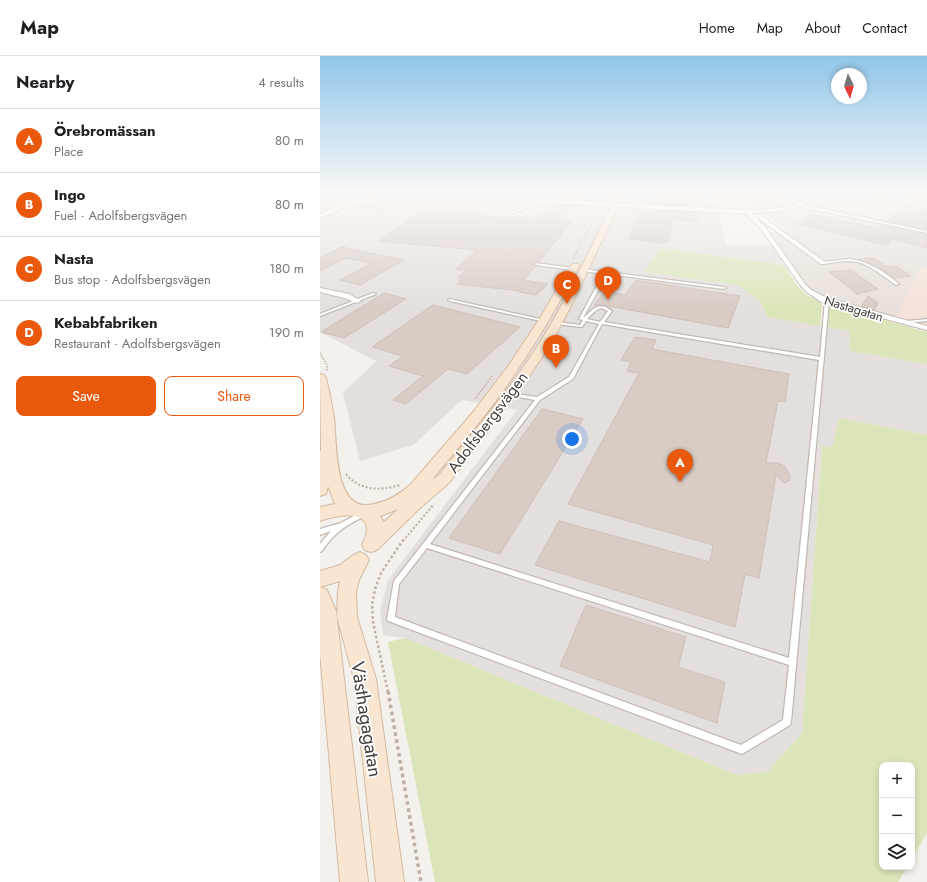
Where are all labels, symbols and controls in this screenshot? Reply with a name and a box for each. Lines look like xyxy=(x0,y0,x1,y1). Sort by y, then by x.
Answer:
text: Map xyxy=(20,14,59,41)
text: Home xyxy=(699,18,735,38)
text: Map xyxy=(757,18,783,38)
text: About xyxy=(805,18,840,38)
text: Contact xyxy=(862,18,907,38)
north arrow xyxy=(831,68,867,104)
text: Nearby xyxy=(16,70,74,94)
text: 4 results xyxy=(258,73,304,92)
text: Örebromässan xyxy=(54,120,156,142)
text: A xyxy=(24,131,34,150)
text: 80 m xyxy=(275,131,304,150)
text: Place xyxy=(54,142,83,161)
text: Ingo xyxy=(54,184,85,206)
text: B xyxy=(25,195,33,214)
text: 80 m xyxy=(275,195,304,214)
text: Fuel · Adolfsbergsvägen xyxy=(54,206,187,225)
text: Nasta xyxy=(54,248,94,270)
text: C xyxy=(24,259,34,278)
text: 180 m xyxy=(269,259,304,278)
pin: D xyxy=(595,267,621,300)
text: Bus stop · Adolfsbergsvägen xyxy=(54,270,211,289)
pin: C xyxy=(554,271,580,304)
street label: Nastagatan xyxy=(822,291,886,326)
text: Kebabfabriken xyxy=(54,312,158,334)
text: D xyxy=(24,323,34,342)
text: 190 m xyxy=(269,323,304,342)
text: Restaurant · Adolfsbergsvägen xyxy=(54,334,221,353)
pin: B xyxy=(543,335,569,368)
street label: Adolfsbergsvägen xyxy=(442,367,533,478)
button: Save xyxy=(16,376,156,416)
button: Share xyxy=(164,376,304,416)
your location xyxy=(562,429,582,449)
pin: A xyxy=(667,449,693,482)
street label: Västhagagatan xyxy=(344,659,389,779)
map controls xyxy=(879,762,915,870)
button: + xyxy=(879,762,915,798)
button: − xyxy=(879,798,915,834)
button: layers xyxy=(879,834,915,870)

